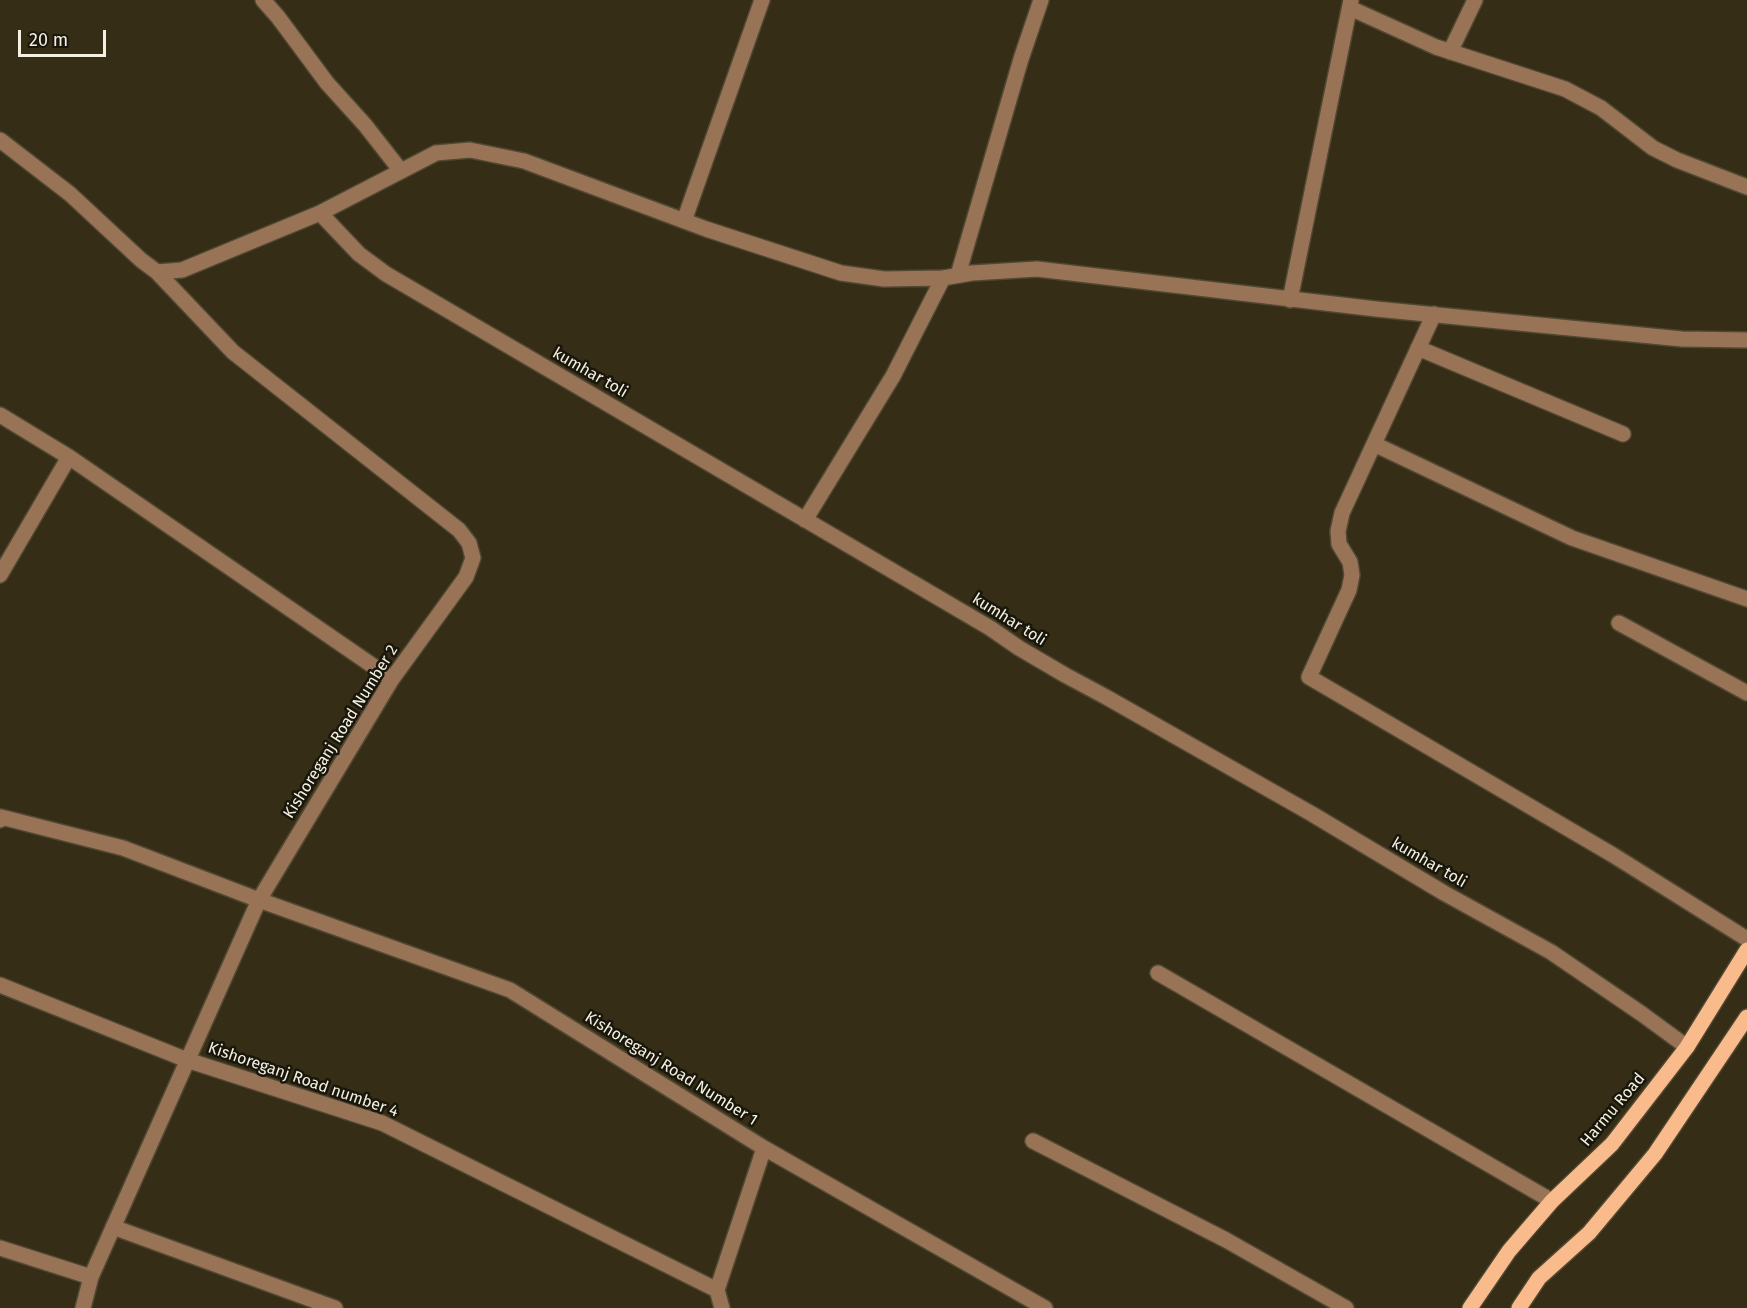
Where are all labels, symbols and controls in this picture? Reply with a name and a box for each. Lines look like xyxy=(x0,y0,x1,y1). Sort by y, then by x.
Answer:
scale bar xyxy=(21,18,110,56)
text: 20 m xyxy=(29,29,68,51)
street label: kumhar toli xyxy=(549,344,631,402)
street label: kumhar toli xyxy=(968,590,1050,650)
street label: Kishoreganj Road Number 2 xyxy=(280,642,402,822)
street label: kumhar toli xyxy=(1388,834,1470,892)
street label: Kishoreganj Road Number 1 xyxy=(581,1008,761,1130)
street label: Kishoreganj Road number 4 xyxy=(205,1038,401,1122)
street label: Harmu Road xyxy=(1577,1069,1649,1151)

